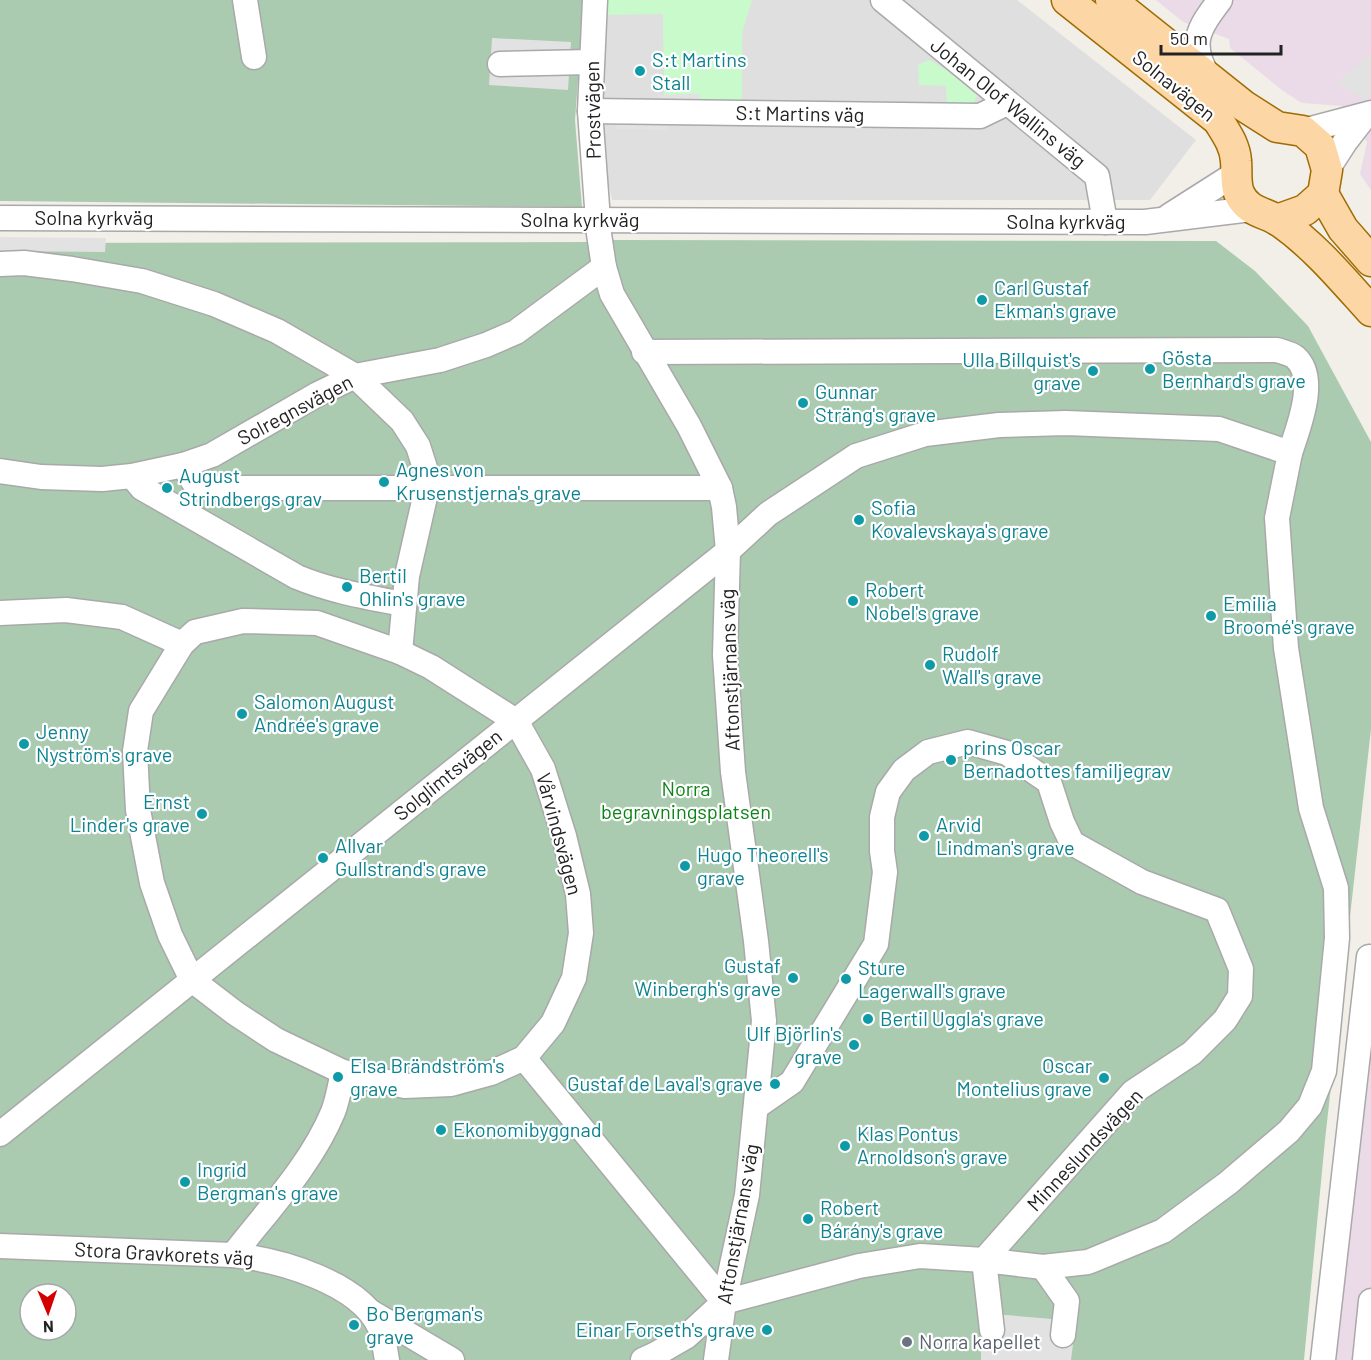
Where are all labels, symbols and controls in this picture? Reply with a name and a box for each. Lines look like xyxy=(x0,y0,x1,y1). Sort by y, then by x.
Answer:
scale bar xyxy=(1161,18,1281,56)
text: 50 m xyxy=(1170,27,1208,49)
street label: Johan Olof Wallins väg xyxy=(926,32,1091,172)
street label: Solnavägen xyxy=(1128,45,1221,126)
place label: S:t Martins Stall xyxy=(652,47,747,94)
street label: Prostvägen xyxy=(579,61,605,159)
marker: S:t Martins Stall xyxy=(633,64,647,78)
street label: S:t Martins väg xyxy=(735,100,865,126)
street label: Solna kyrkväg xyxy=(35,205,153,229)
street label: Solna kyrkväg xyxy=(521,207,639,231)
street label: Solna kyrkväg xyxy=(1007,209,1125,233)
place label: Carl Gustaf Ekman's grave xyxy=(994,275,1117,322)
marker: Carl Gustaf Ekman's grave xyxy=(975,293,989,307)
place label: Gösta Bernhard's grave xyxy=(1162,345,1306,392)
place label: Ulla Billquist's grave xyxy=(962,347,1081,394)
marker: Gösta Bernhard's grave xyxy=(1143,362,1157,376)
marker: Ulla Billquist's grave xyxy=(1086,364,1100,378)
street label: Solregnsvägen xyxy=(233,369,356,450)
place label: Gunnar Sträng's grave xyxy=(815,379,936,426)
marker: Gunnar Sträng's grave xyxy=(796,396,810,410)
place label: Agnes von Krusenstjerna's grave xyxy=(396,457,581,504)
place label: August Strindbergs grav xyxy=(179,463,322,510)
marker: Agnes von Krusenstjerna's grave xyxy=(377,475,391,489)
marker: August Strindbergs grav xyxy=(160,481,174,495)
place label: Sofia Kovalevskaya's grave xyxy=(871,495,1049,542)
marker: Sofia Kovalevskaya's grave xyxy=(852,513,866,527)
place label: Bertil Ohlin's grave xyxy=(359,563,466,610)
place label: Robert Nobel's grave xyxy=(865,577,979,624)
marker: Bertil Ohlin's grave xyxy=(340,580,354,594)
street label: Aftonstjärnans väg xyxy=(714,588,744,752)
place label: Emilia Broomé's grave xyxy=(1223,591,1355,638)
marker: Robert Nobel's grave xyxy=(846,594,860,608)
marker: Emilia Broomé's grave xyxy=(1204,609,1218,623)
place label: Rudolf Wall's grave xyxy=(942,641,1042,688)
marker: Rudolf Wall's grave xyxy=(923,658,937,672)
place label: Salomon August Andrée's grave xyxy=(254,689,395,736)
marker: Salomon August Andrée's grave xyxy=(235,707,249,721)
place label: Jenny Nyström's grave xyxy=(36,719,172,766)
street label: Solglimtsvägen xyxy=(389,723,506,825)
place label: prins Oscar Bernadottes familjegrav xyxy=(963,735,1171,782)
marker: Jenny Nyström's grave xyxy=(17,737,31,751)
marker: prins Oscar Bernadottes familjegrav xyxy=(944,753,958,767)
street label: Vårvindsvägen xyxy=(532,770,588,898)
park label: Norra begravningsplatsen xyxy=(601,776,771,823)
place label: Ernst Linder's grave xyxy=(70,789,190,836)
marker: Ernst Linder's grave xyxy=(195,807,209,821)
place label: Arvid Lindman's grave xyxy=(936,812,1075,859)
marker: Arvid Lindman's grave xyxy=(917,829,931,843)
place label: Allvar Gullstrand's grave xyxy=(335,833,487,880)
place label: Hugo Theorell's grave xyxy=(697,842,829,889)
marker: Allvar Gullstrand's grave xyxy=(316,851,330,865)
marker: Hugo Theorell's grave xyxy=(678,859,692,873)
place label: Gustaf Winbergh's grave xyxy=(635,953,781,1000)
place label: Sture Lagerwall's grave xyxy=(858,955,1006,1002)
marker: Gustaf Winbergh's grave xyxy=(786,971,800,985)
marker: Sture Lagerwall's grave xyxy=(839,972,853,986)
place label: Bertil Uggla's grave xyxy=(880,1006,1044,1030)
marker: Bertil Uggla's grave xyxy=(861,1012,875,1026)
place label: Ulf Björlin's grave xyxy=(746,1021,842,1068)
marker: Ulf Björlin's grave xyxy=(847,1038,861,1052)
place label: Elsa Brändström's grave xyxy=(350,1053,505,1100)
place label: Oscar Montelius grave xyxy=(956,1053,1092,1100)
marker: Elsa Brändström's grave xyxy=(331,1070,345,1084)
place label: Gustaf de Laval's grave xyxy=(567,1071,763,1095)
marker: Oscar Montelius grave xyxy=(1097,1071,1111,1085)
marker: Gustaf de Laval's grave xyxy=(768,1077,782,1091)
street label: Minneslundsvägen xyxy=(1021,1083,1147,1215)
place label: Ekonomibyggnad xyxy=(453,1117,602,1141)
place label: Klas Pontus Arnoldson's grave xyxy=(857,1121,1008,1168)
marker: Ekonomibyggnad xyxy=(434,1123,448,1137)
marker: Klas Pontus Arnoldson's grave xyxy=(838,1139,852,1153)
street label: Aftonstjärnans väg xyxy=(711,1142,763,1306)
place label: Ingrid Bergman's grave xyxy=(197,1157,338,1204)
marker: Ingrid Bergman's grave xyxy=(178,1175,192,1189)
place label: Robert Bárány's grave xyxy=(820,1195,943,1242)
marker: Robert Bárány's grave xyxy=(801,1212,815,1226)
street label: Stora Gravkorets väg xyxy=(74,1236,254,1270)
north arrow xyxy=(18,1282,78,1342)
place label: Bo Bergman's grave xyxy=(366,1301,483,1348)
place label: Einar Forseth's grave xyxy=(576,1317,755,1341)
text: N xyxy=(43,1318,54,1337)
marker: Bo Bergman's grave xyxy=(347,1318,361,1332)
marker: Einar Forseth's grave xyxy=(760,1323,774,1337)
place label: Norra kapellet xyxy=(919,1329,1041,1353)
marker: Norra kapellet xyxy=(900,1335,914,1349)

